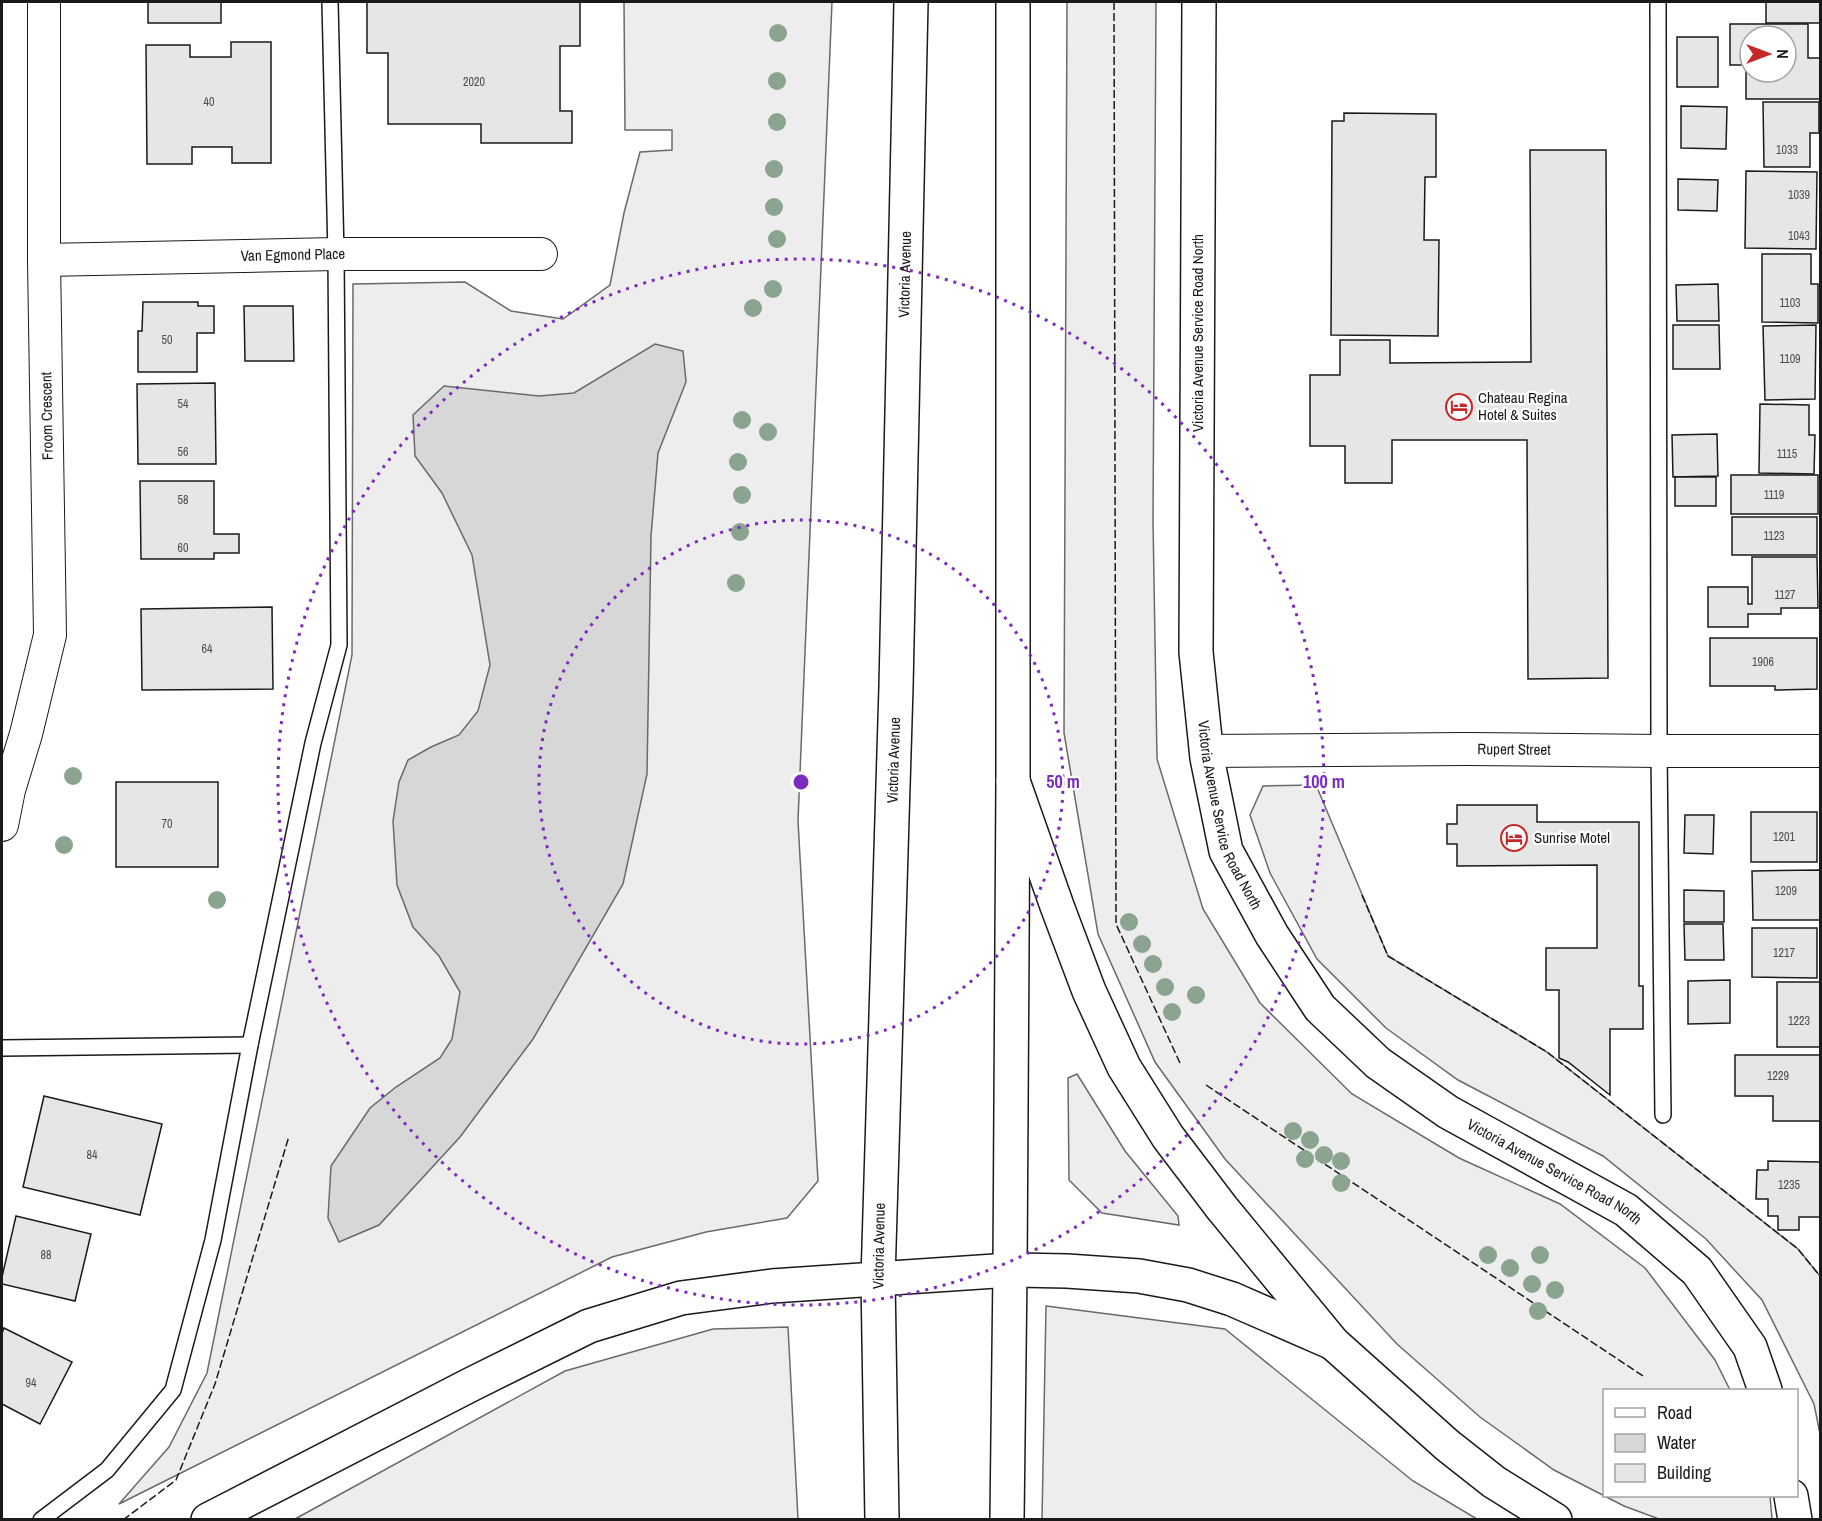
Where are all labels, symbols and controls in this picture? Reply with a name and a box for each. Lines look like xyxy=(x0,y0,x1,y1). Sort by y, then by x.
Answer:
north arrow xyxy=(1738,24,1798,84)
text: N xyxy=(1772,49,1794,59)
house number: 2020 xyxy=(463,74,485,90)
house number: 40 xyxy=(204,94,214,110)
house number: 1033 xyxy=(1776,142,1798,158)
house number: 1039 xyxy=(1788,187,1810,203)
house number: 1043 xyxy=(1788,228,1810,244)
street label: Victoria Avenue xyxy=(893,231,916,318)
street label: Victoria Avenue Service Road North xyxy=(1187,234,1208,432)
street label: Van Egmond Place xyxy=(240,243,345,266)
house number: 1103 xyxy=(1779,295,1801,311)
house number: 50 xyxy=(162,332,172,348)
house number: 1109 xyxy=(1779,351,1801,367)
street label: Froom Crescent xyxy=(35,371,58,460)
place label: Chateau Regina Hotel & Suites xyxy=(1478,387,1568,425)
hotel icon: Chateau Regina Hotel & Suites xyxy=(1444,392,1474,422)
house number: 54 xyxy=(178,396,189,412)
house number: 56 xyxy=(178,444,188,460)
house number: 1115 xyxy=(1777,446,1798,462)
house number: 1119 xyxy=(1764,487,1784,503)
house number: 58 xyxy=(178,492,188,508)
house number: 1123 xyxy=(1763,528,1785,544)
house number: 60 xyxy=(178,540,188,556)
house number: 1127 xyxy=(1774,587,1796,603)
house number: 64 xyxy=(202,641,213,657)
house number: 1906 xyxy=(1752,654,1774,670)
street label: Victoria Avenue xyxy=(881,717,905,804)
street label: Victoria Avenue Service Road North xyxy=(1193,719,1267,913)
street label: Rupert Street xyxy=(1477,738,1551,760)
text: 50 m xyxy=(1046,769,1080,794)
text: 100 m xyxy=(1303,769,1345,794)
centre of rings xyxy=(791,772,811,792)
house number: 70 xyxy=(162,816,172,832)
hotel icon: Sunrise Motel xyxy=(1499,823,1529,853)
place label: Sunrise Motel xyxy=(1534,827,1610,848)
house number: 1201 xyxy=(1773,829,1795,845)
house number: 1209 xyxy=(1775,883,1797,899)
house number: 1217 xyxy=(1773,945,1795,961)
house number: 1223 xyxy=(1788,1013,1810,1029)
house number: 1229 xyxy=(1767,1068,1789,1084)
street label: Victoria Avenue Service Road North xyxy=(1463,1113,1647,1229)
house number: 84 xyxy=(87,1147,98,1163)
house number: 1235 xyxy=(1778,1177,1800,1193)
street label: Victoria Avenue xyxy=(867,1202,890,1289)
house number: 88 xyxy=(41,1247,51,1263)
house number: 94 xyxy=(26,1375,37,1391)
legend xyxy=(1603,1389,1798,1497)
text: Road xyxy=(1657,1400,1692,1425)
text: Water xyxy=(1657,1430,1696,1455)
text: Building xyxy=(1657,1460,1712,1485)

